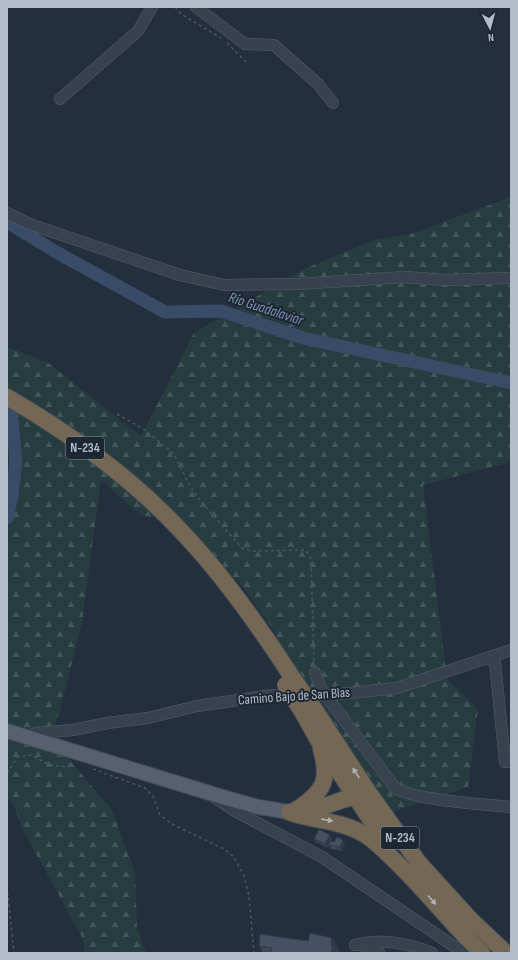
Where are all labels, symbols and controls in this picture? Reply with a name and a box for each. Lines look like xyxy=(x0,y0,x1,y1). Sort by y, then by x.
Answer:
north arrow xyxy=(470,8,510,48)
text: N xyxy=(487,31,495,44)
water label: Río Guadalaviar xyxy=(226,288,306,330)
road number: N-234 xyxy=(66,437,104,459)
street label: Camino Bajo de San Blas xyxy=(237,684,351,708)
one-way arrow xyxy=(352,768,360,779)
one-way arrow xyxy=(321,818,333,824)
road number: N-234 xyxy=(381,827,419,849)
one-way arrow xyxy=(428,895,437,906)

